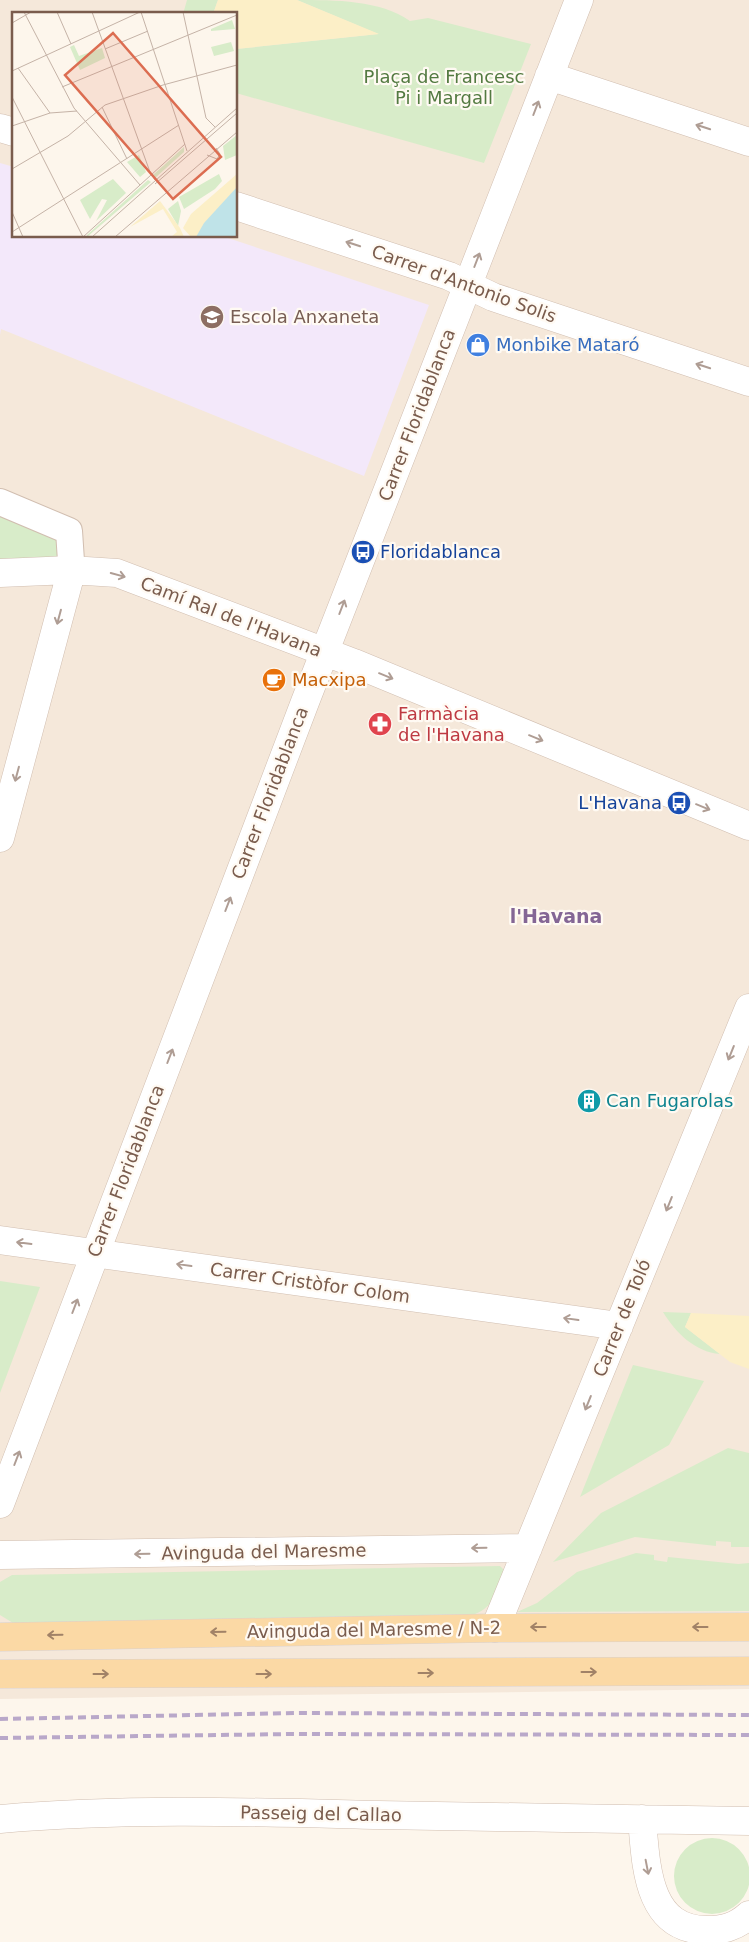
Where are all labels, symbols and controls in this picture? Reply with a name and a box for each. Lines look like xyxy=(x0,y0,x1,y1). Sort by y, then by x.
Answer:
inset map xyxy=(12,12,238,238)
park label: Plaça de Francesc Pi i Margall xyxy=(364,66,524,108)
one-way arrow xyxy=(532,101,541,116)
one-way arrow xyxy=(695,122,711,131)
one-way arrow xyxy=(345,239,361,249)
street label: Carrer d'Antonio Solis xyxy=(369,240,559,327)
one-way arrow xyxy=(473,252,482,268)
school or university icon: Escola Anxaneta xyxy=(199,304,225,330)
place label: Escola Anxaneta xyxy=(230,306,379,327)
street label: Carrer Floridablanca xyxy=(374,326,459,504)
shop icon: Monbike Mataró xyxy=(465,332,491,358)
place label: Monbike Mataró xyxy=(496,334,640,355)
one-way arrow xyxy=(695,361,711,371)
bus stop icon: Floridablanca xyxy=(350,539,376,565)
place label: Floridablanca xyxy=(380,541,501,562)
one-way arrow xyxy=(110,571,126,580)
street label: Camí Ral de l'Havana xyxy=(138,572,325,661)
one-way arrow xyxy=(338,599,347,615)
one-way arrow xyxy=(54,609,63,625)
cafe icon: Macxipa xyxy=(261,667,287,693)
place label: Macxipa xyxy=(292,669,367,690)
one-way arrow xyxy=(378,672,393,681)
place label: Farmàcia de l'Havana xyxy=(398,703,505,745)
street label: Carrer Floridablanca xyxy=(227,704,312,882)
pharmacy icon: Farmàcia de l'Havana xyxy=(367,711,393,737)
one-way arrow xyxy=(528,734,543,744)
one-way arrow xyxy=(12,766,21,782)
bus stop icon: L'Havana xyxy=(666,790,692,816)
place label: L'Havana xyxy=(578,792,662,813)
one-way arrow xyxy=(695,803,710,812)
one-way arrow xyxy=(224,897,233,913)
district label: l'Havana xyxy=(510,905,602,927)
one-way arrow xyxy=(725,1045,735,1060)
one-way arrow xyxy=(166,1049,175,1065)
street label: Carrer Floridablanca xyxy=(83,1082,168,1260)
building icon: Can Fugarolas xyxy=(576,1088,602,1114)
place label: Can Fugarolas xyxy=(606,1090,733,1111)
one-way arrow xyxy=(664,1196,673,1211)
one-way arrow xyxy=(16,1238,32,1248)
street label: Carrer de Toló xyxy=(588,1256,655,1380)
street label: Carrer Cristòfor Colom xyxy=(209,1258,412,1307)
one-way arrow xyxy=(177,1260,193,1270)
one-way arrow xyxy=(71,1299,80,1315)
one-way arrow xyxy=(563,1314,579,1324)
one-way arrow xyxy=(582,1395,592,1410)
one-way arrow xyxy=(13,1451,22,1467)
street label: Avinguda del Maresme xyxy=(161,1539,367,1564)
one-way arrow xyxy=(471,1544,487,1553)
one-way arrow xyxy=(134,1549,150,1558)
street label: Avinguda del Maresme / N-2 xyxy=(247,1617,501,1642)
one-way arrow xyxy=(530,1622,546,1632)
one-way arrow xyxy=(693,1622,709,1631)
one-way arrow xyxy=(210,1628,226,1637)
one-way arrow xyxy=(48,1631,64,1640)
one-way arrow xyxy=(580,1667,596,1677)
one-way arrow xyxy=(418,1668,434,1678)
one-way arrow xyxy=(92,1669,109,1679)
one-way arrow xyxy=(255,1669,271,1679)
street label: Passeig del Callao xyxy=(240,1802,402,1825)
one-way arrow xyxy=(643,1859,652,1875)

